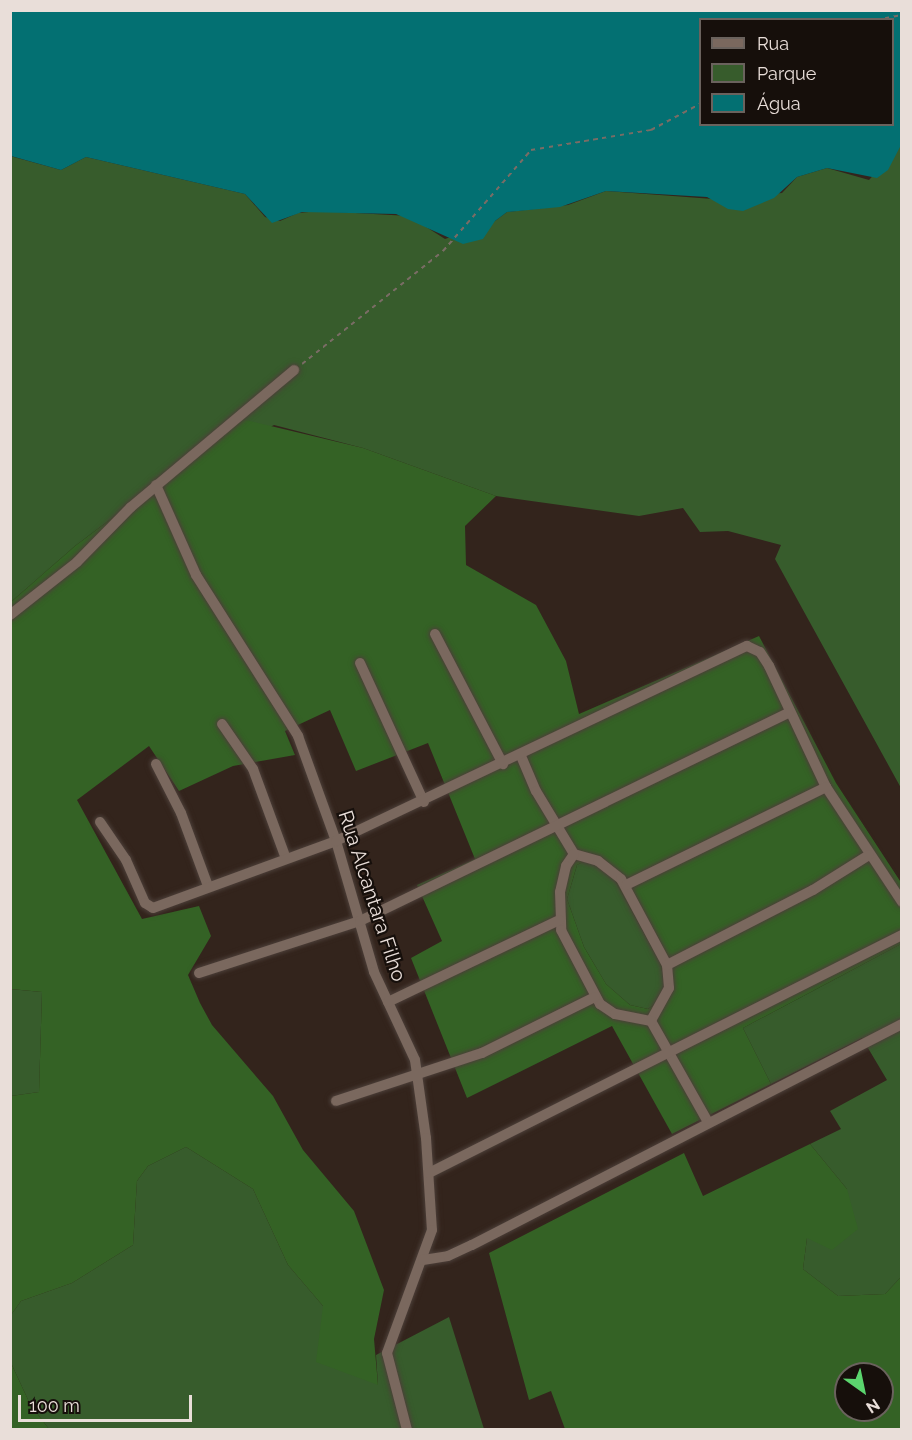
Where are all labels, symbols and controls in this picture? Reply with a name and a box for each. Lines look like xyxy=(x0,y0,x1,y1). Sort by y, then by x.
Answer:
legend xyxy=(699,18,894,126)
text: Rua xyxy=(757,33,789,54)
text: Parque xyxy=(757,63,816,84)
text: Água xyxy=(757,93,801,114)
street label: Rua Alcantara Filho xyxy=(333,807,411,985)
north arrow xyxy=(834,1362,894,1422)
scale bar xyxy=(21,1383,195,1421)
text: 100 m xyxy=(29,1395,80,1416)
text: N xyxy=(863,1395,883,1417)

